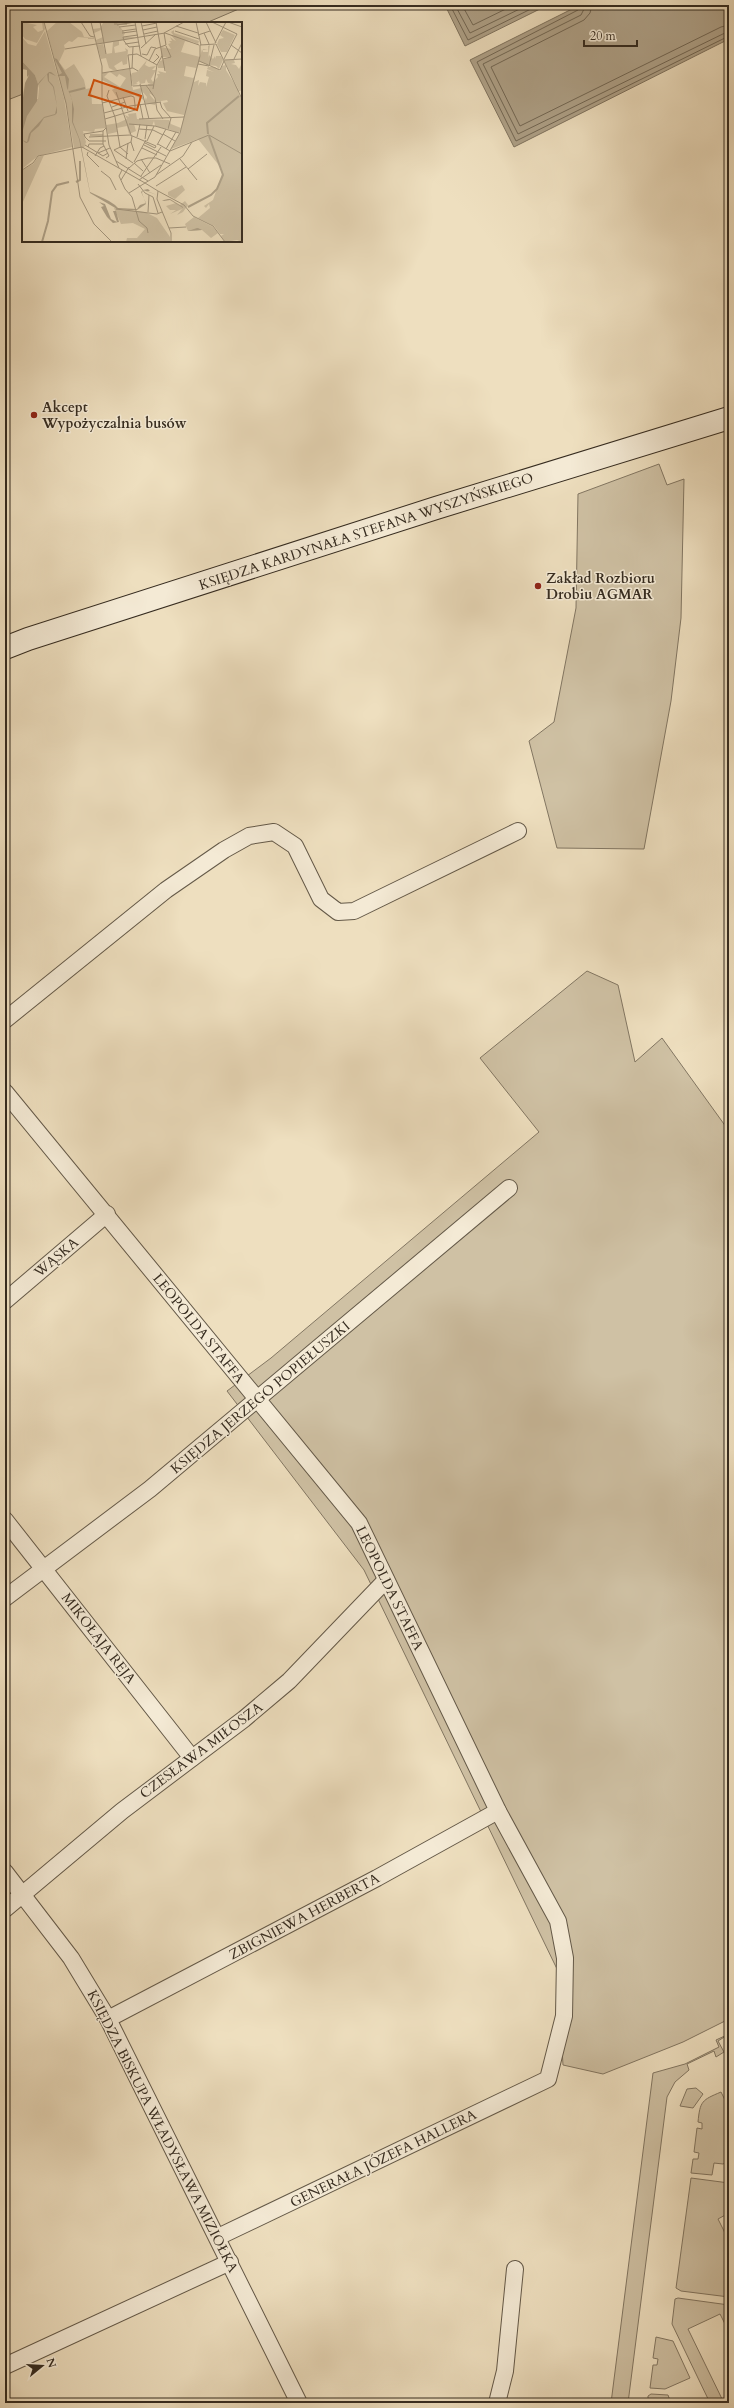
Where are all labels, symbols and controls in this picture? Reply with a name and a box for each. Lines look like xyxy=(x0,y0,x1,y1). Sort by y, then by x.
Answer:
inset map xyxy=(22,22,242,242)
scale bar xyxy=(584,22,637,48)
text: 20 m xyxy=(590,28,617,44)
place label: Akcept Wypożyczalnia busów xyxy=(41,398,187,433)
marker: Akcept Wypożyczalnia busów xyxy=(29,410,39,420)
street label: KSIĘDZA KARDYNAŁA STEFANA WYSZYŃSKIEGO xyxy=(196,468,536,595)
place label: Zakład Rozbioru Drobiu AGMAR xyxy=(546,569,655,604)
marker: Zakład Rozbioru Drobiu AGMAR xyxy=(533,581,543,591)
street label: WĄSKA xyxy=(29,1233,83,1282)
street label: LEOPOLDA STAFFA xyxy=(148,1269,249,1387)
street label: KSIĘDZA JERZEGO POPIEŁUSZKI xyxy=(167,1316,354,1478)
street label: LEOPOLDA STAFFA xyxy=(351,1523,428,1654)
street label: MIKOŁAJA REJA xyxy=(57,1589,140,1688)
street label: CZESŁAWA MIŁOSZA xyxy=(136,1698,267,1803)
street label: ZBIGNIEWA HERBERTA xyxy=(226,1869,383,1964)
street label: KSIĘDZA BISKUPA WŁADYSŁAWA MIZIOŁKA xyxy=(83,1987,243,2276)
street label: GENERAŁA JÓZEFA HALLERA xyxy=(287,2105,480,2212)
north arrow xyxy=(22,2346,62,2386)
text: N xyxy=(42,2356,60,2370)

